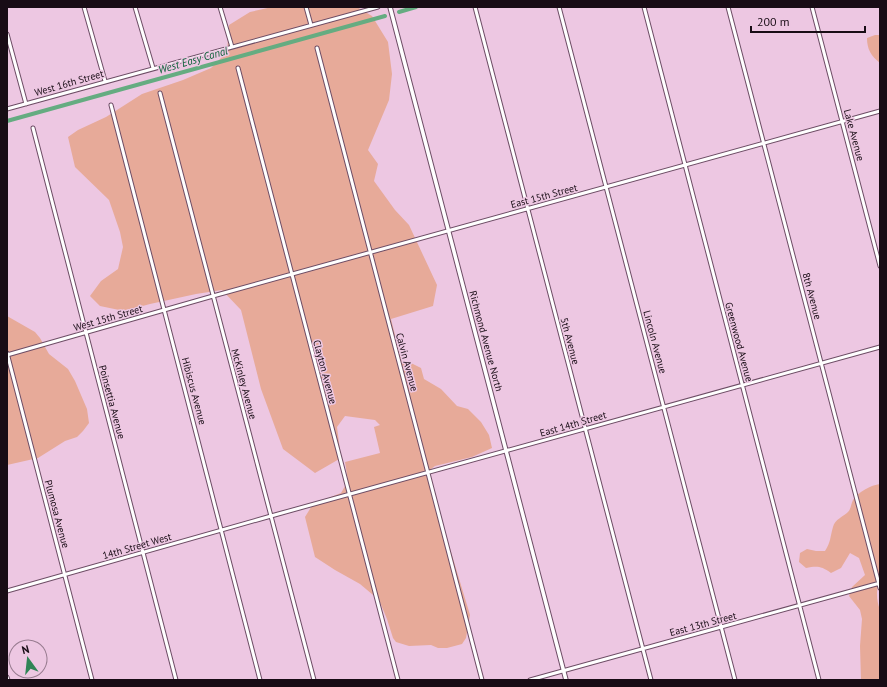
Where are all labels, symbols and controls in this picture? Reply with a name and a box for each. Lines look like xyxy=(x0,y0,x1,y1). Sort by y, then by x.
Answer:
scale bar xyxy=(751,8,865,34)
text: 200 m xyxy=(757,14,790,29)
water label: West Easy Canal xyxy=(156,43,230,77)
street label: West 16th Street xyxy=(33,67,106,99)
street label: Lake Avenue xyxy=(841,108,867,162)
street label: East 15th Street xyxy=(509,181,579,211)
street label: 8th Avenue xyxy=(800,271,824,321)
street label: Richmond Avenue North xyxy=(466,289,506,393)
street label: Greenwood Avenue xyxy=(722,301,756,383)
street label: West 15th Street xyxy=(72,302,145,334)
street label: Lincoln Avenue xyxy=(640,309,670,375)
street label: 5th Avenue xyxy=(558,316,582,366)
street label: Calvin Avenue xyxy=(393,331,421,393)
street label: Clayton Avenue xyxy=(310,338,340,406)
street label: McKinley Avenue xyxy=(228,347,260,421)
street label: Hibiscus Avenue xyxy=(179,356,209,426)
street label: Poinsettia Avenue xyxy=(96,364,128,440)
street label: East 14th Street xyxy=(538,408,608,440)
street label: Plumosa Avenue xyxy=(42,478,72,550)
street label: 14th Street West xyxy=(101,530,173,562)
street label: East 13th Street xyxy=(668,609,738,639)
north arrow xyxy=(8,639,48,679)
text: N xyxy=(20,642,31,657)

